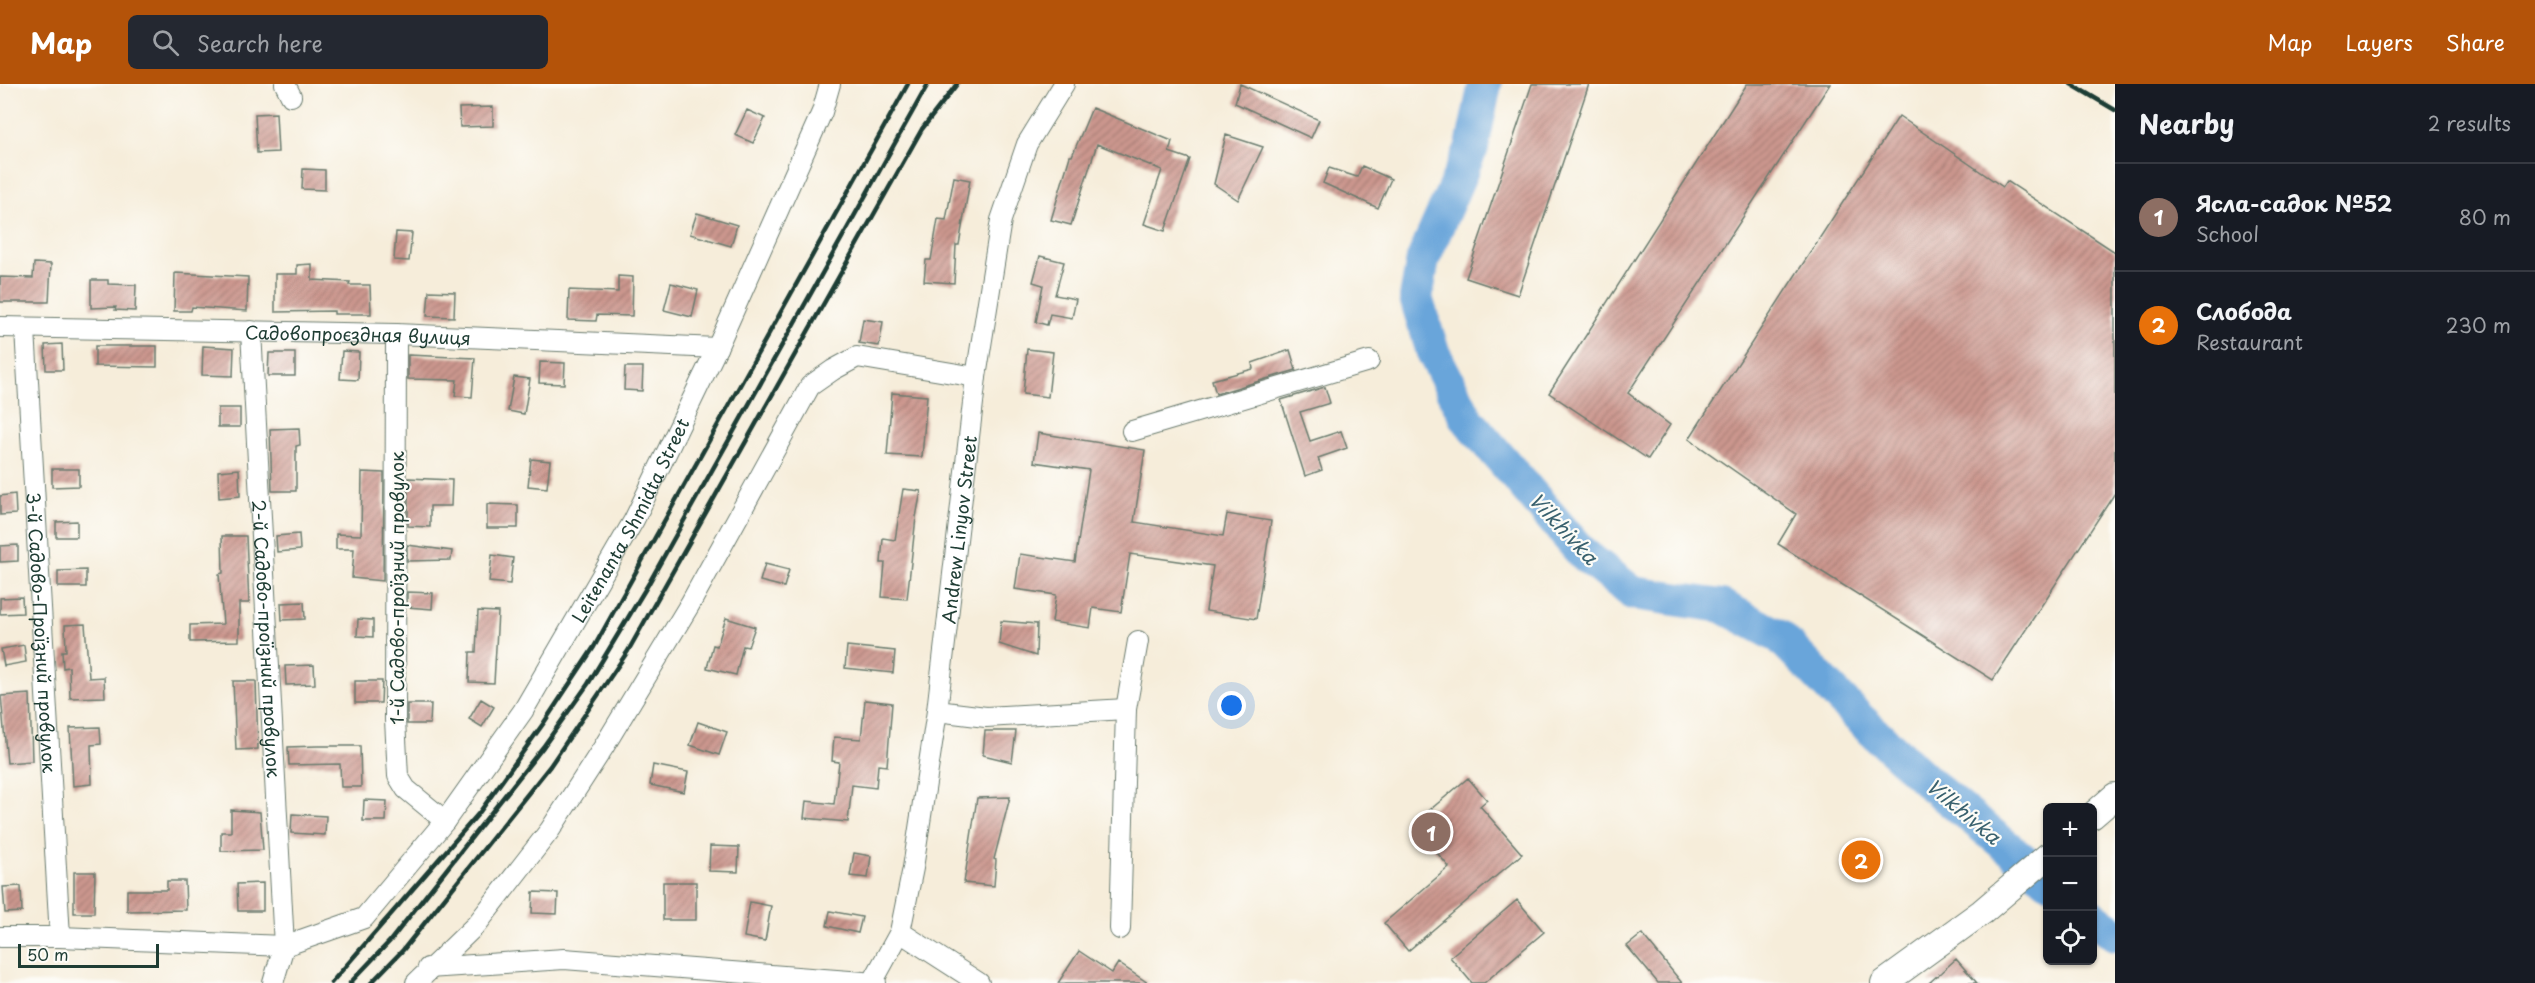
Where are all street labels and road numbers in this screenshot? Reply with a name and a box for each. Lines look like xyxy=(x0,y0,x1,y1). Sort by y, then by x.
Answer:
street label: Садовопроєздная вулиця xyxy=(245,318,472,351)
street label: Leitenanta Shmidta Street xyxy=(564,413,695,627)
street label: Andrew Linyov Street xyxy=(934,434,983,625)
street label: 1-й Садово-проїзний провулок xyxy=(383,451,410,725)
street label: 3-й Садово-Проїзний провулок xyxy=(21,492,64,774)
street label: 2-й Садово-проїзний провулок xyxy=(247,499,288,779)

